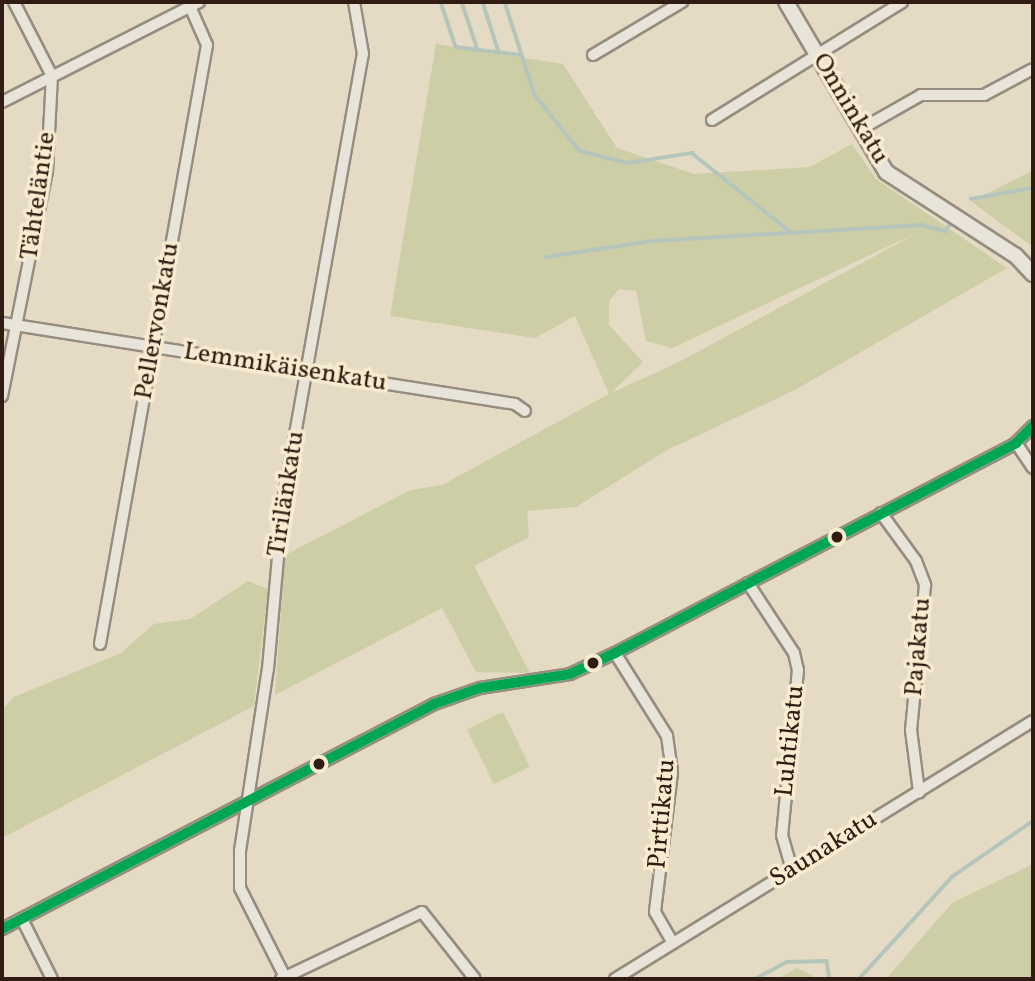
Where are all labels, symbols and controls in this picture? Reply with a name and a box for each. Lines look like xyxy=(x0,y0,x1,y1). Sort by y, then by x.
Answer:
street label: Onninkatu xyxy=(805,48,895,170)
street label: Tähteläntie xyxy=(15,130,63,262)
street label: Pellervonkatu xyxy=(129,240,187,402)
street label: Lemmikäisenkatu xyxy=(181,337,389,399)
street label: Tirilänkatu xyxy=(262,429,312,559)
unlabelled marker xyxy=(830,530,844,544)
street label: Pajakatu xyxy=(899,596,939,698)
unlabelled marker xyxy=(586,656,600,670)
street label: Luhtikatu xyxy=(770,684,812,798)
unlabelled marker xyxy=(312,757,326,771)
street label: Pirttikatu xyxy=(643,758,683,870)
street label: Saunakatu xyxy=(764,805,884,895)

